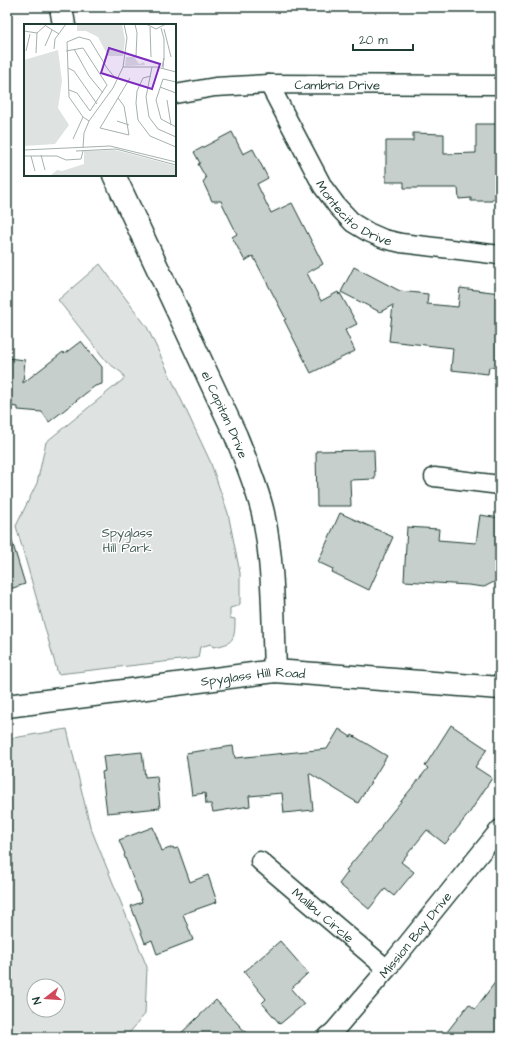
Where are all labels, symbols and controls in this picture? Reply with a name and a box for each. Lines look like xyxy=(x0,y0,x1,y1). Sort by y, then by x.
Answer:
inset map xyxy=(24,24,176,176)
scale bar xyxy=(353,26,413,52)
text: 20 m xyxy=(359,32,388,49)
street label: Cambria Drive xyxy=(294,76,380,94)
street label: Montecito Drive xyxy=(311,178,394,251)
street label: el Capitan Drive xyxy=(197,368,252,461)
park label: Spyglass Hill Park xyxy=(101,524,153,557)
street label: Spyglass Hill Road xyxy=(200,663,306,691)
street label: Malibu Circle xyxy=(288,884,357,947)
street label: Mission Bay Drive xyxy=(375,888,456,982)
north arrow xyxy=(26,978,66,1018)
text: N xyxy=(29,995,45,1006)

